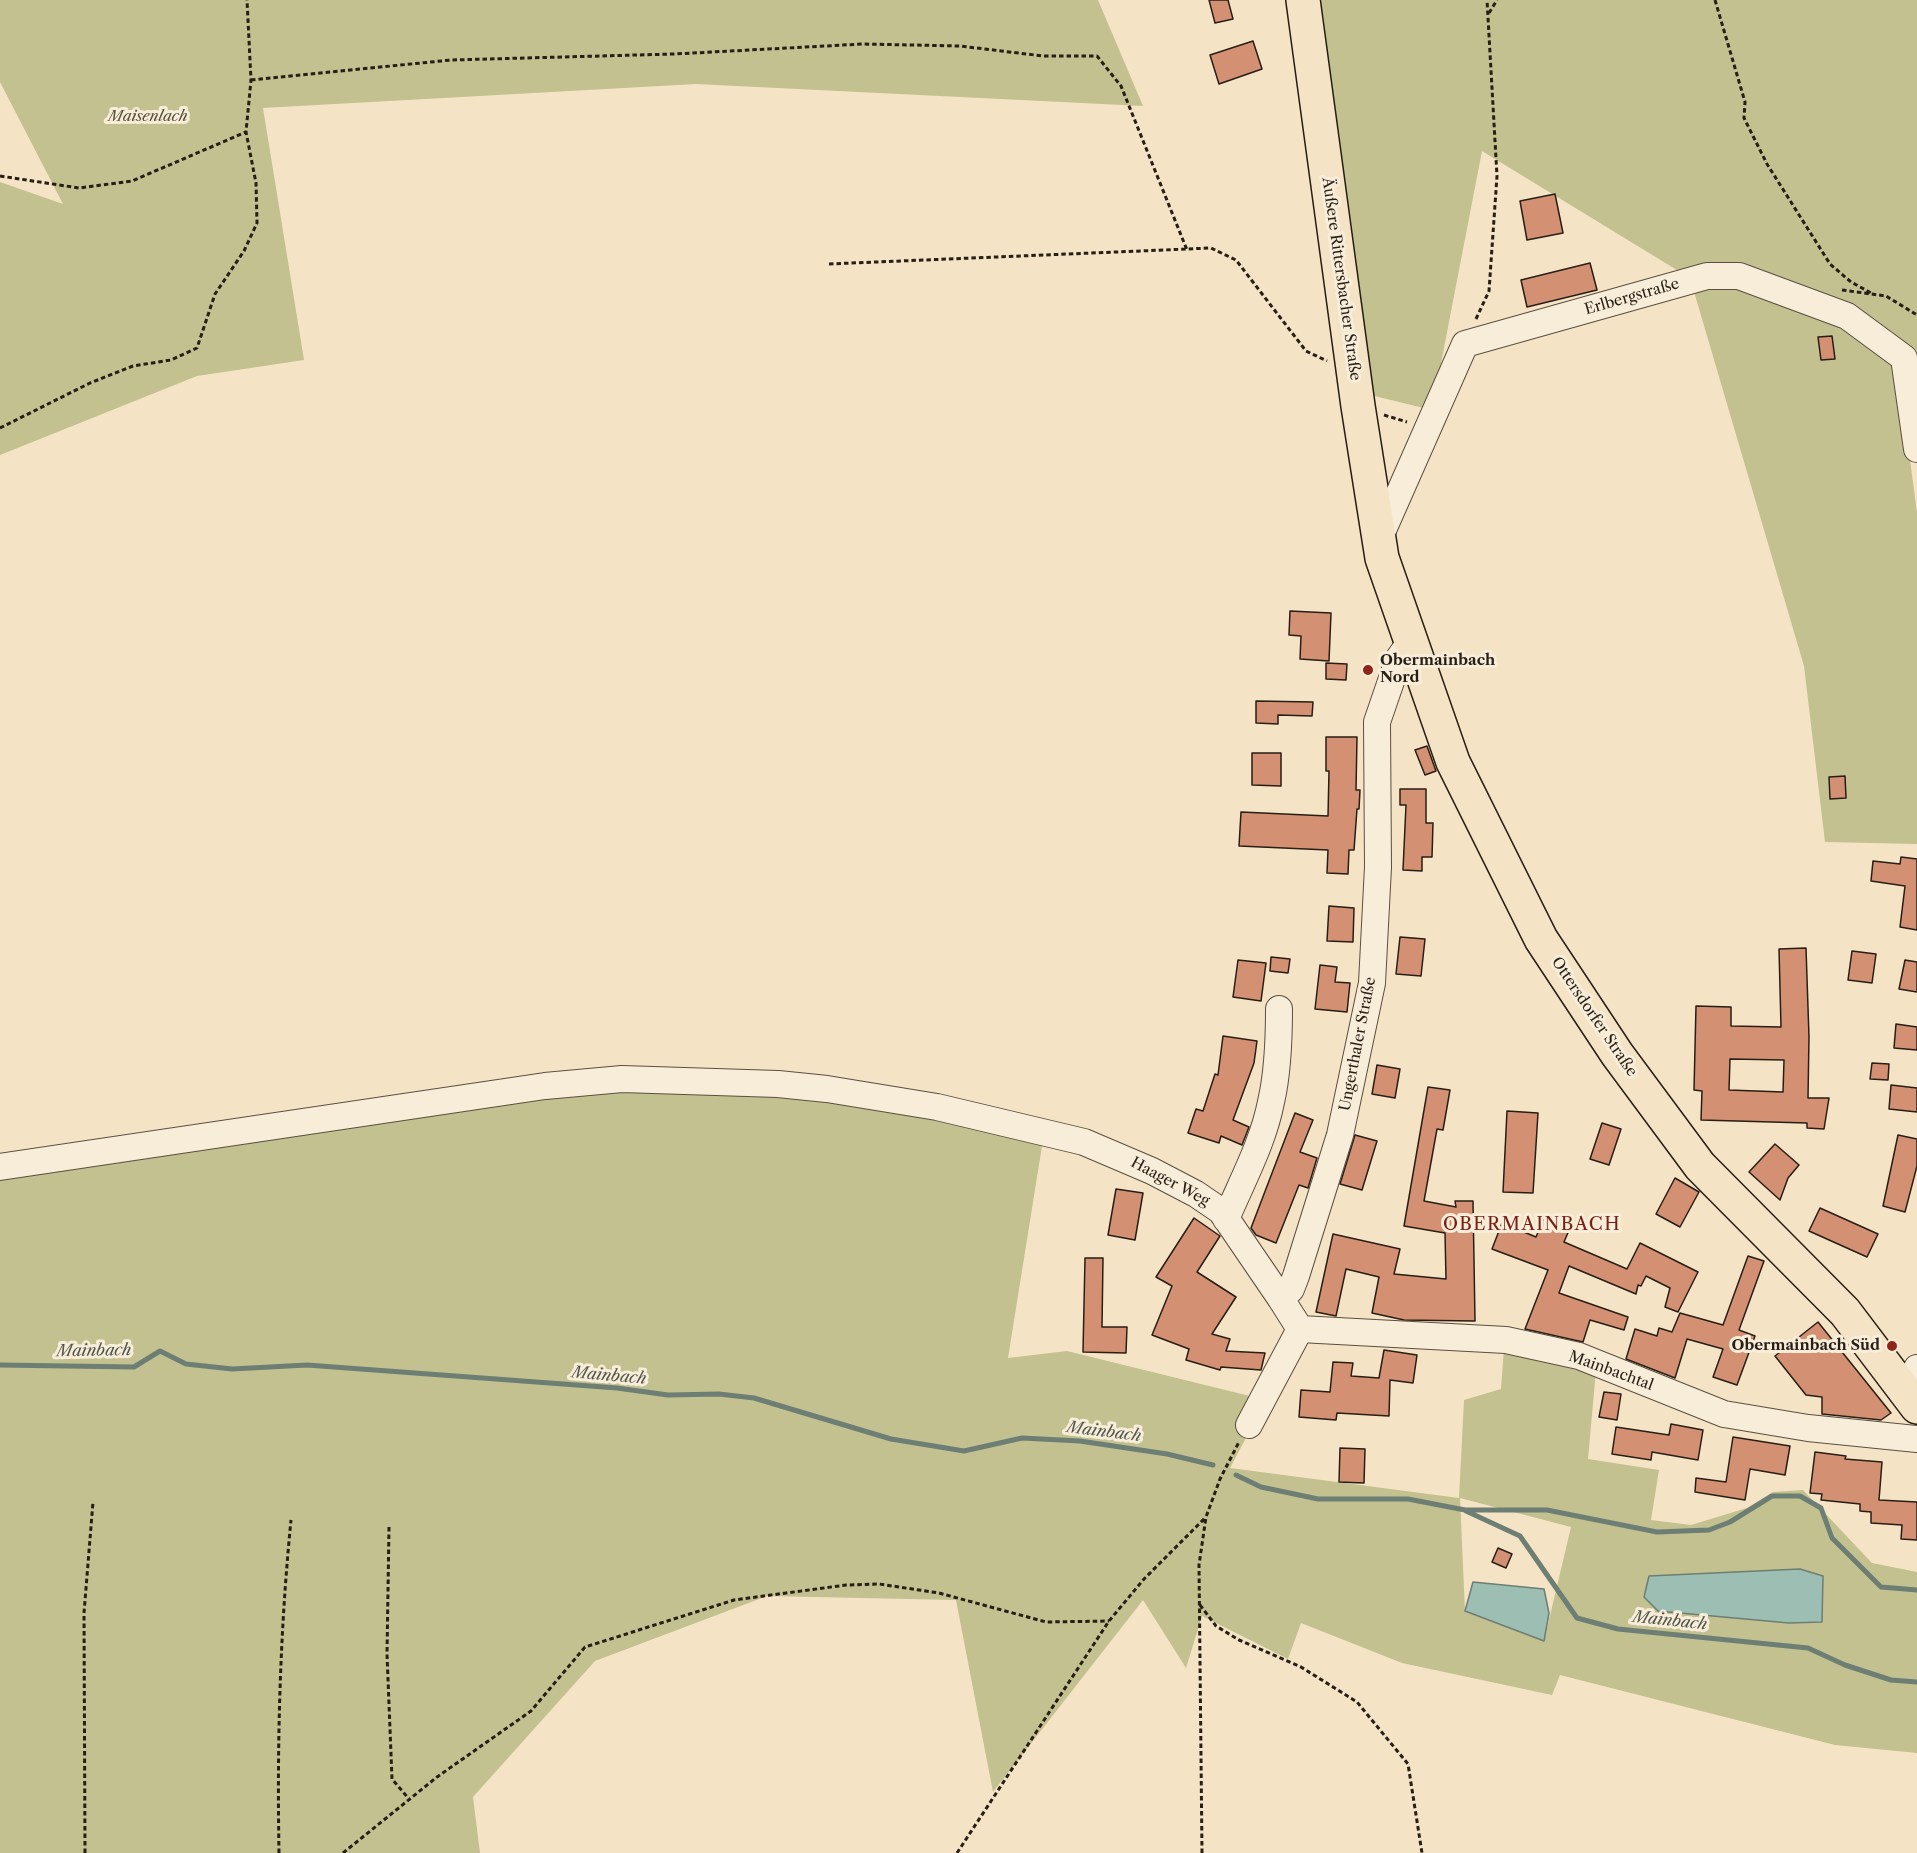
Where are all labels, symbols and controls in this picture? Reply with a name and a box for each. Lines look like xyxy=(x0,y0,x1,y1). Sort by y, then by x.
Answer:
park label: Maisenlach xyxy=(108,108,188,126)
street label: Äußere Rittersbacher Straße xyxy=(1318,176,1364,382)
street label: Erlbergstraße xyxy=(1583,275,1681,319)
place label: Obermainbach Nord xyxy=(1380,652,1495,687)
marker: Obermainbach Nord xyxy=(1361,663,1375,677)
street label: Ottersdorfer Straße xyxy=(1547,954,1641,1080)
street label: Ungerthaler Straße xyxy=(1336,975,1380,1113)
street label: Haager Weg xyxy=(1128,1154,1212,1210)
district label: OBERMAINBACH xyxy=(1443,1214,1621,1236)
place label: Obermainbach Süd xyxy=(1731,1337,1880,1355)
marker: Obermainbach Süd xyxy=(1885,1339,1899,1353)
water label: Mainbach xyxy=(57,1341,131,1361)
street label: Mainbachtal xyxy=(1566,1347,1656,1395)
water label: Mainbach xyxy=(571,1363,647,1389)
water label: Mainbach xyxy=(1066,1418,1142,1446)
water label: Mainbach xyxy=(1632,1608,1708,1634)

